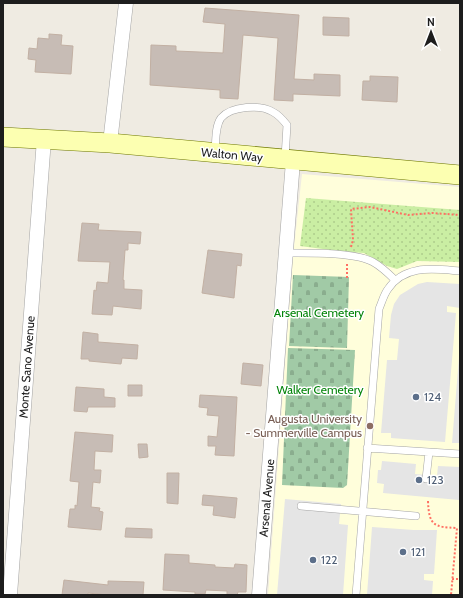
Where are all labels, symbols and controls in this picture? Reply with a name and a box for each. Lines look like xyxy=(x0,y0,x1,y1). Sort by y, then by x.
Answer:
north arrow xyxy=(411,12,451,52)
text: N xyxy=(427,15,435,29)
street label: Walton Way xyxy=(201,144,264,165)
park label: Arsenal Cemetery xyxy=(274,305,364,320)
street label: Monte Sano Avenue xyxy=(15,315,38,419)
park label: Walker Cemetery xyxy=(276,382,364,397)
place label: 124 xyxy=(424,389,441,404)
marker: 124 xyxy=(411,392,421,402)
place label: Augusta University - Summerville Campus xyxy=(245,411,362,440)
marker: Augusta University - Summerville Campus xyxy=(365,421,375,431)
street label: Arsenal Avenue xyxy=(256,458,277,538)
place label: 123 xyxy=(427,472,444,487)
marker: 123 xyxy=(414,475,424,485)
place label: 121 xyxy=(411,544,425,559)
marker: 121 xyxy=(398,547,408,557)
place label: 122 xyxy=(321,552,338,567)
marker: 122 xyxy=(308,555,318,565)

